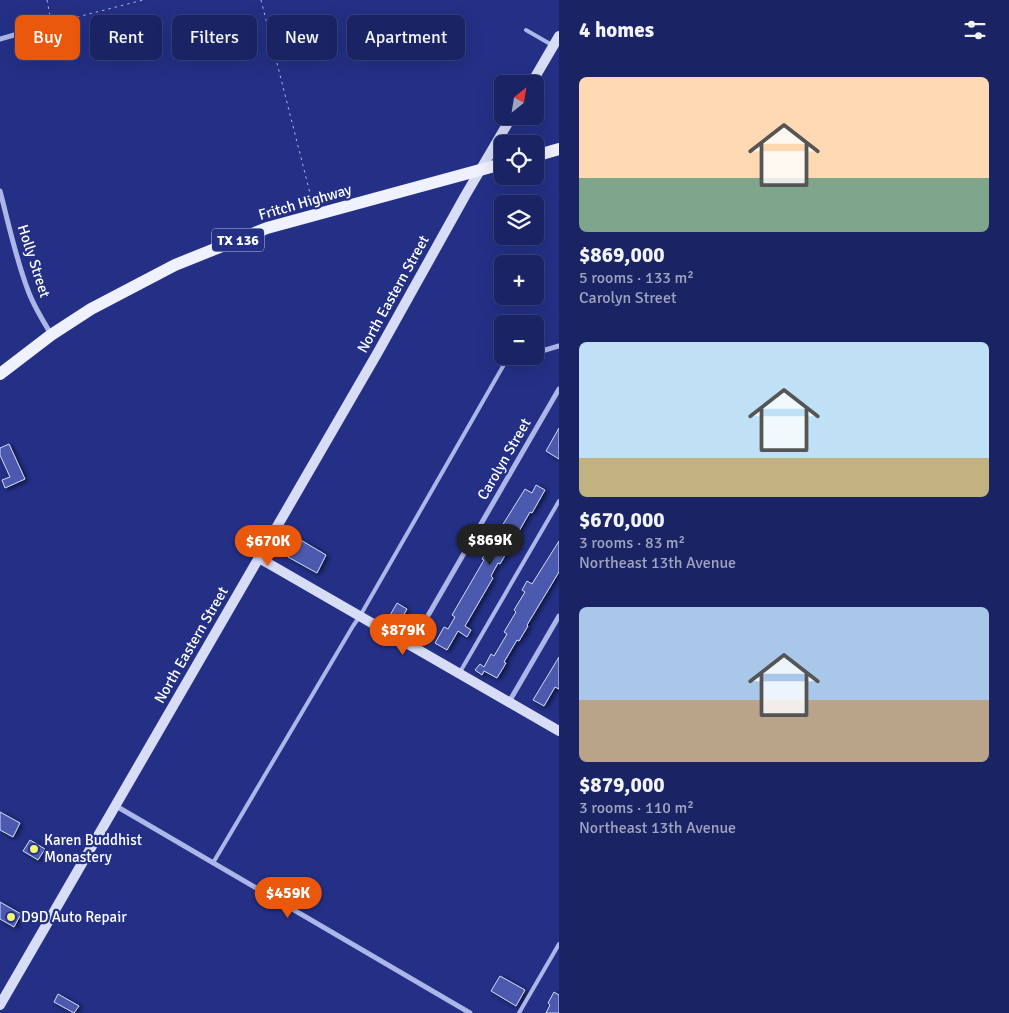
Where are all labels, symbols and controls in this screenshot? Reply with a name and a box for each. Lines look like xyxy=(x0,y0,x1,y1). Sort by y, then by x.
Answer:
chip: Buy xyxy=(15,15,80,60)
chip: Rent xyxy=(90,15,162,60)
chip: Filters xyxy=(172,15,257,60)
chip: New xyxy=(267,15,337,60)
chip: Apartment xyxy=(347,15,465,60)
icon: filters xyxy=(961,16,989,44)
text: 4 homes xyxy=(579,17,654,43)
north arrow xyxy=(494,75,544,125)
map controls xyxy=(494,75,544,365)
icon: home xyxy=(739,110,829,200)
button: locate xyxy=(494,135,544,185)
street label: Fritch Highway xyxy=(256,180,354,224)
button: layers xyxy=(494,195,544,245)
street label: Holly Street xyxy=(14,222,54,300)
road number: TX 136 xyxy=(212,228,264,252)
street label: North Eastern Street xyxy=(353,232,433,356)
text: $869,000 xyxy=(579,242,665,268)
button: + xyxy=(494,255,544,305)
text: 5 rooms · 133 m² xyxy=(579,268,694,288)
text: Carolyn Street xyxy=(579,288,677,308)
button: − xyxy=(494,315,544,365)
icon: home xyxy=(739,375,829,465)
street label: Carolyn Street xyxy=(473,415,535,503)
text: $670,000 xyxy=(579,507,665,533)
pin: $670K xyxy=(233,524,303,567)
pin: $869K xyxy=(455,524,525,566)
text: $869K xyxy=(468,530,512,550)
text: $670K xyxy=(246,531,290,551)
text: 3 rooms · 83 m² xyxy=(579,533,685,553)
text: Northeast 13th Avenue xyxy=(579,553,736,573)
street label: North Eastern Street xyxy=(150,583,232,707)
pin: $879K xyxy=(368,614,438,656)
text: $879K xyxy=(381,620,425,640)
icon: home xyxy=(739,640,829,730)
text: $879,000 xyxy=(579,772,665,798)
text: 3 rooms · 110 m² xyxy=(579,798,694,818)
text: Northeast 13th Avenue xyxy=(579,818,736,838)
place label: Karen Buddhist Monastery xyxy=(44,831,142,866)
marker: Karen Buddhist Monastery xyxy=(28,843,40,855)
pin: $459K xyxy=(253,876,323,919)
text: $459K xyxy=(266,883,310,903)
place label: D9D Auto Repair xyxy=(21,908,127,926)
marker: D9D Auto Repair xyxy=(5,911,17,923)

